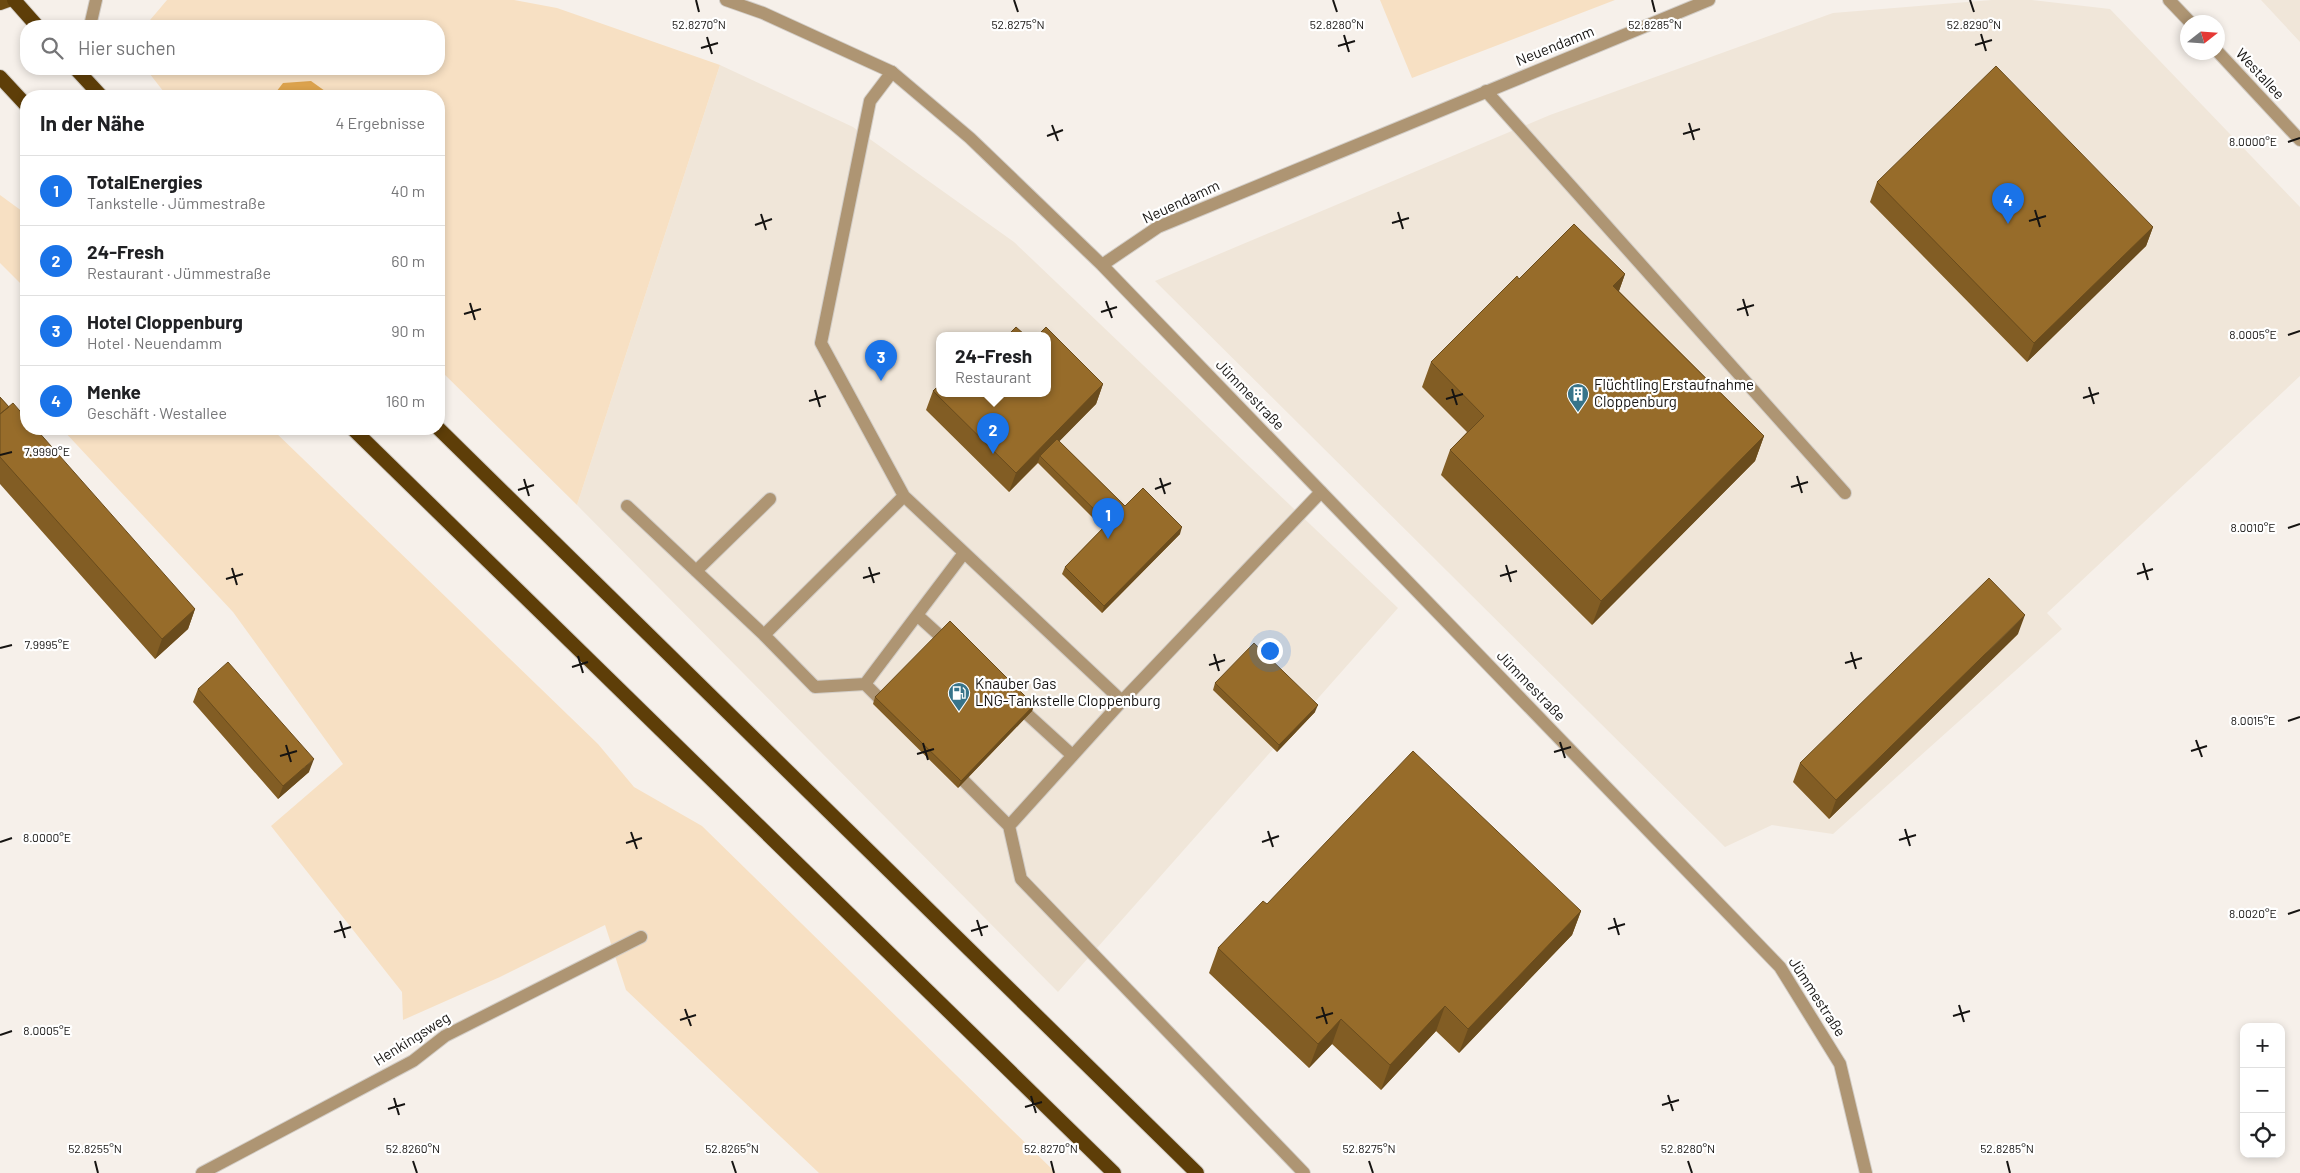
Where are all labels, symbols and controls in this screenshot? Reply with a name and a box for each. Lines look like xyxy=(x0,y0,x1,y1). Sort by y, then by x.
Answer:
north arrow xyxy=(2180,15,2225,60)
text: 52.8270°N xyxy=(672,17,726,31)
text: 52.8275°N xyxy=(991,17,1045,31)
text: 52.8280°N xyxy=(1310,17,1364,31)
text: 52.8285°N xyxy=(1628,17,1682,31)
text: 52.8290°N xyxy=(1947,17,2001,31)
search box xyxy=(20,20,445,75)
street label: Neuendamm xyxy=(1513,21,1596,69)
icon: search xyxy=(38,34,66,62)
text: Hier suchen xyxy=(78,36,176,59)
street label: Westallee xyxy=(2232,44,2289,103)
text: In der Nähe xyxy=(40,110,145,135)
text: 4 Ergebnisse xyxy=(335,113,425,132)
text: 8.0000°E xyxy=(2229,134,2277,148)
text: TotalEnergies xyxy=(87,170,203,193)
street label: Neuendamm xyxy=(1139,175,1222,227)
text: 1 xyxy=(53,181,59,200)
text: 40 m xyxy=(391,181,425,200)
pin: 4 xyxy=(1992,183,2024,224)
text: Tankstelle · Jümmestraße xyxy=(87,193,266,212)
text: 24-Fresh xyxy=(87,240,164,263)
text: 2 xyxy=(52,251,60,270)
text: 60 m xyxy=(391,251,425,270)
text: Restaurant · Jümmestraße xyxy=(87,263,271,282)
text: Hotel Cloppenburg xyxy=(87,310,243,333)
text: 3 xyxy=(52,321,60,340)
text: 90 m xyxy=(391,321,425,340)
text: 8.0005°E xyxy=(2229,327,2277,341)
popup xyxy=(936,332,1051,397)
text: Hotel · Neuendamm xyxy=(87,333,222,352)
pin: 3 xyxy=(865,340,897,381)
text: 24-Fresh xyxy=(955,344,1032,367)
street label: Jümmestraße xyxy=(1212,355,1289,433)
text: Restaurant xyxy=(955,367,1032,386)
place label: Flüchtling Erstaufnahme Cloppenburg xyxy=(1594,375,1754,410)
text: Menke xyxy=(87,380,141,403)
building icon: Flüchtling Erstaufnahme Cloppenburg xyxy=(1566,382,1590,413)
text: 4 xyxy=(51,391,61,410)
text: 160 m xyxy=(386,391,425,410)
text: Geschäft · Westallee xyxy=(87,403,227,422)
pin: 2 xyxy=(977,413,1009,454)
text: 7.9990°E xyxy=(24,444,70,458)
pin: 1 xyxy=(1092,498,1124,539)
text: 8.0010°E xyxy=(2230,520,2276,534)
text: 7.9995°E xyxy=(24,637,70,651)
your location xyxy=(1257,638,1283,664)
street label: Jümmestraße xyxy=(1493,646,1570,724)
place label: Knauber Gas LNG-Tankstelle Cloppenburg xyxy=(975,674,1161,709)
fuel station icon: Knauber Gas LNG-Tankstelle Cloppenburg xyxy=(947,681,971,712)
text: 8.0015°E xyxy=(2231,713,2275,727)
text: 8.0000°E xyxy=(23,830,71,844)
text: 8.0020°E xyxy=(2229,906,2277,920)
street label: Jümmestraße xyxy=(1785,953,1850,1040)
street label: Henkingsweg xyxy=(370,1008,453,1069)
text: 8.0005°E xyxy=(23,1023,71,1037)
map controls xyxy=(2240,1023,2285,1158)
button: + xyxy=(2240,1023,2285,1068)
button: − xyxy=(2240,1068,2285,1113)
button: locate xyxy=(2240,1113,2285,1158)
text: 52.8255°N xyxy=(68,1141,122,1155)
text: 52.8260°N xyxy=(386,1141,440,1155)
text: 52.8265°N xyxy=(705,1141,759,1155)
text: 52.8270°N xyxy=(1024,1141,1078,1155)
text: 52.8275°N xyxy=(1342,1141,1396,1155)
text: 52.8280°N xyxy=(1661,1141,1715,1155)
text: 52.8285°N xyxy=(1980,1141,2034,1155)

